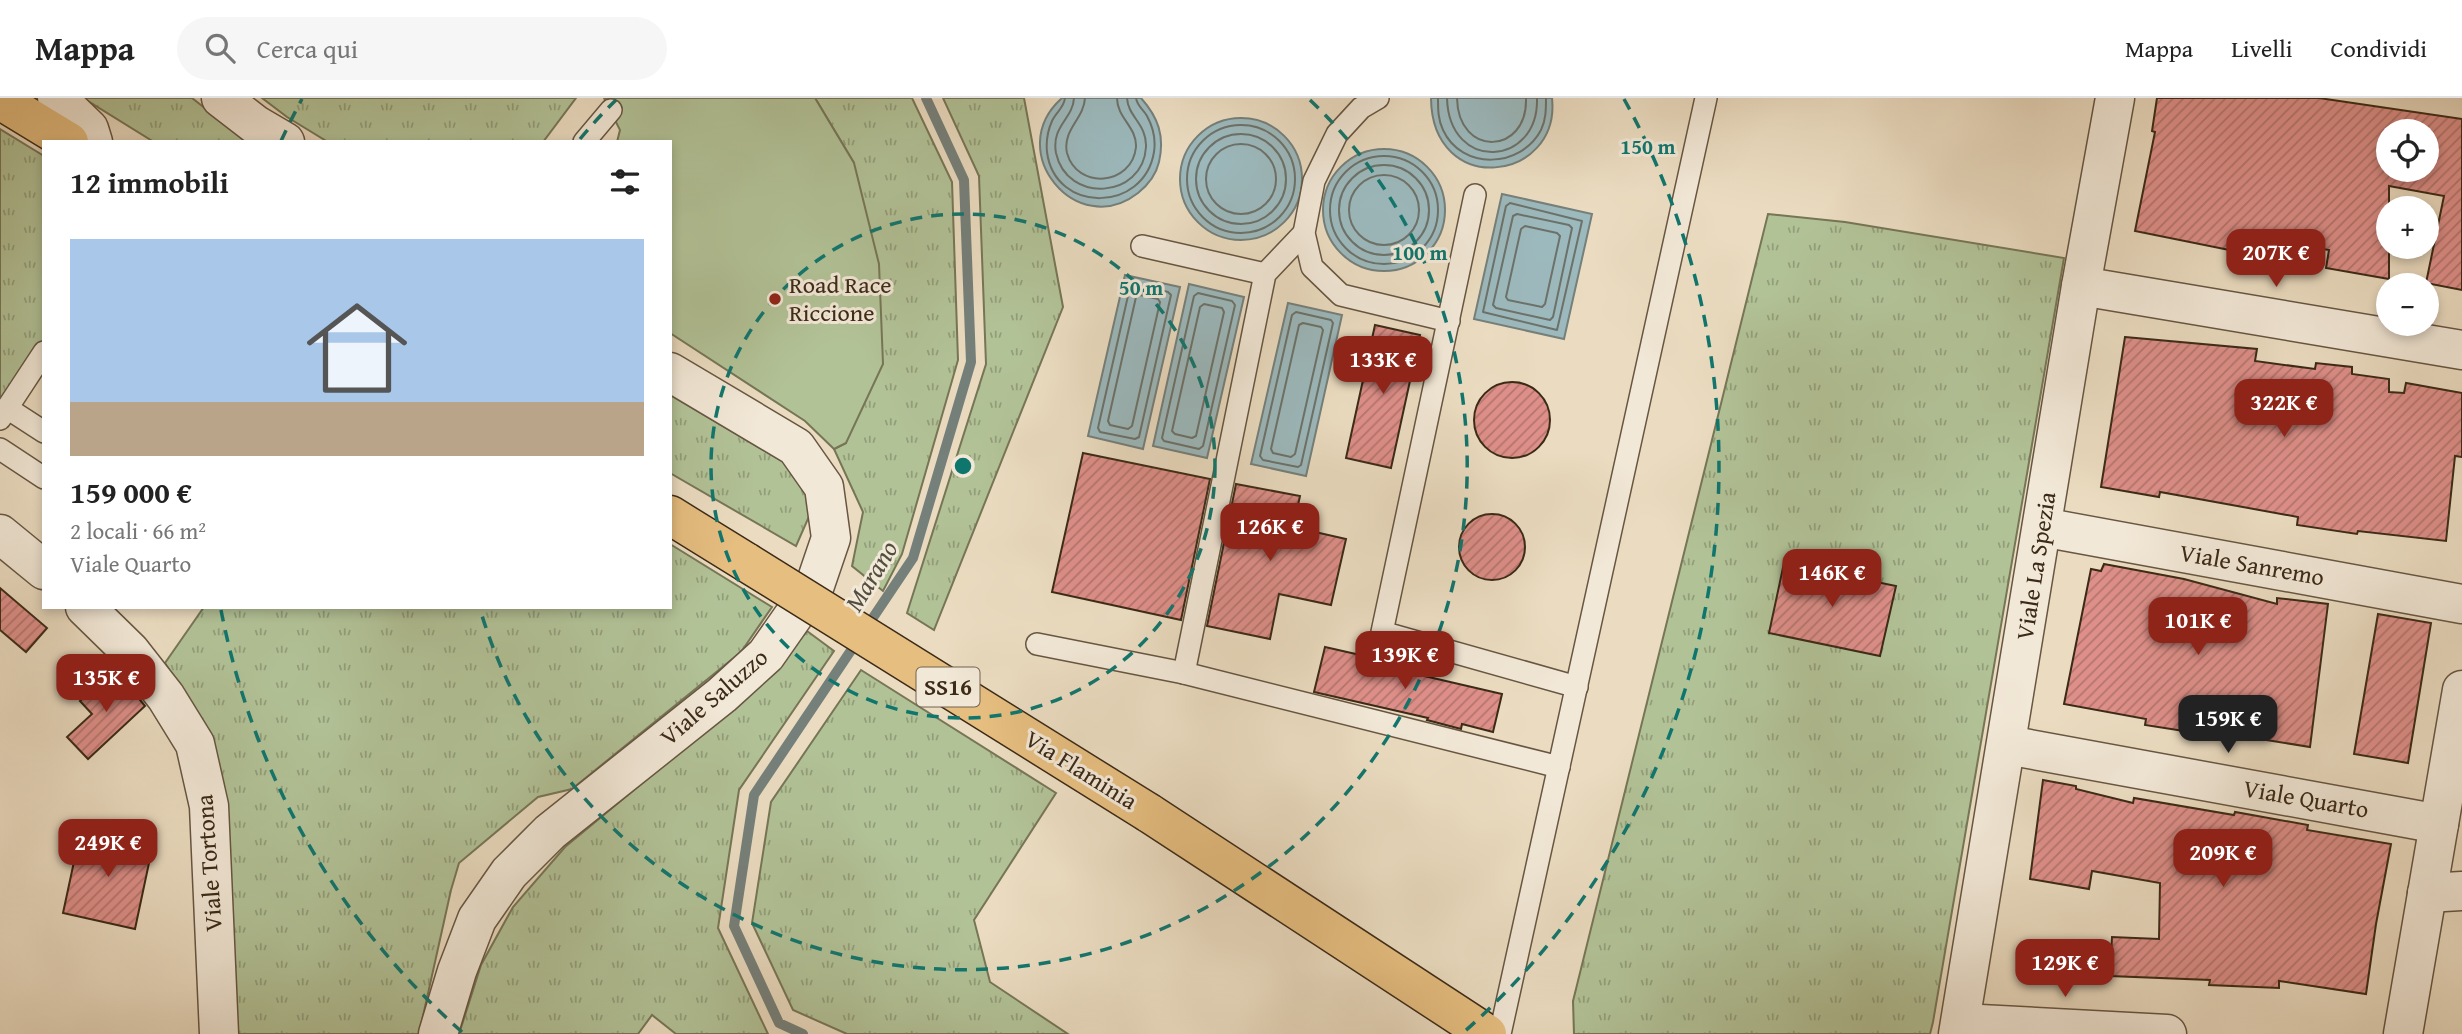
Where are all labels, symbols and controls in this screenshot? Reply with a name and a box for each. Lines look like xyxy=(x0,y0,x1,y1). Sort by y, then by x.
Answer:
search box xyxy=(177,17,667,80)
text: Mappa xyxy=(35,24,135,72)
icon: search xyxy=(201,29,239,67)
text: Cerca qui xyxy=(257,29,358,68)
text: Mappa xyxy=(2125,31,2193,66)
text: Livelli xyxy=(2231,31,2292,66)
text: Condividi xyxy=(2330,31,2427,66)
map controls xyxy=(2376,119,2439,336)
button: locate xyxy=(2376,119,2439,182)
text: 150 m xyxy=(1620,131,1676,162)
text: 12 immobili xyxy=(70,160,229,204)
icon: filters xyxy=(606,163,644,201)
button: + xyxy=(2376,196,2439,259)
pin: 207K € xyxy=(2219,230,2333,289)
text: 207K € xyxy=(2242,235,2310,268)
text: 100 m xyxy=(1392,237,1448,268)
place label: Road Race Riccione xyxy=(789,267,892,330)
text: 50 m xyxy=(1119,272,1163,303)
button: − xyxy=(2376,273,2439,336)
icon: home xyxy=(294,285,420,411)
marker: Road Race Riccione xyxy=(767,291,783,307)
pin: 133K € xyxy=(1326,336,1440,396)
text: 133K € xyxy=(1349,342,1417,375)
pin: 322K € xyxy=(2227,380,2341,439)
text: 322K € xyxy=(2250,385,2318,418)
centre of rings xyxy=(951,454,975,478)
text: 159 000 € xyxy=(70,470,192,514)
street label: Viale La Spezia xyxy=(2006,489,2065,643)
pin: 126K € xyxy=(1213,504,1327,563)
text: 126K € xyxy=(1236,509,1304,542)
text: 2 locali · 66 m² xyxy=(70,514,206,547)
water label: Marano xyxy=(834,533,907,619)
street label: Viale Sanremo xyxy=(2177,535,2327,594)
text: Viale Quarto xyxy=(70,547,191,580)
pin: 146K € xyxy=(1775,550,1889,609)
text: 146K € xyxy=(1798,555,1866,588)
pin: 101K € xyxy=(2141,598,2255,657)
text: 101K € xyxy=(2164,603,2232,636)
pin: 139K € xyxy=(1348,632,1462,691)
text: 139K € xyxy=(1371,637,1439,670)
street label: Viale Saluzzo xyxy=(652,640,775,753)
pin: 135K € xyxy=(49,654,163,714)
text: 135K € xyxy=(72,660,140,693)
road number: SS16 xyxy=(916,667,979,706)
pin: 159K € xyxy=(2171,696,2285,755)
text: 159K € xyxy=(2194,701,2262,734)
street label: Via Flaminia xyxy=(1018,721,1145,818)
street label: Viale Quarto xyxy=(2241,770,2371,827)
street label: Viale Tortona xyxy=(186,793,231,933)
pin: 249K € xyxy=(51,820,165,879)
text: 249K € xyxy=(74,825,142,858)
pin: 209K € xyxy=(2166,830,2280,889)
text: 209K € xyxy=(2189,835,2257,868)
pin: 129K € xyxy=(2008,940,2122,999)
text: 129K € xyxy=(2031,945,2099,978)

